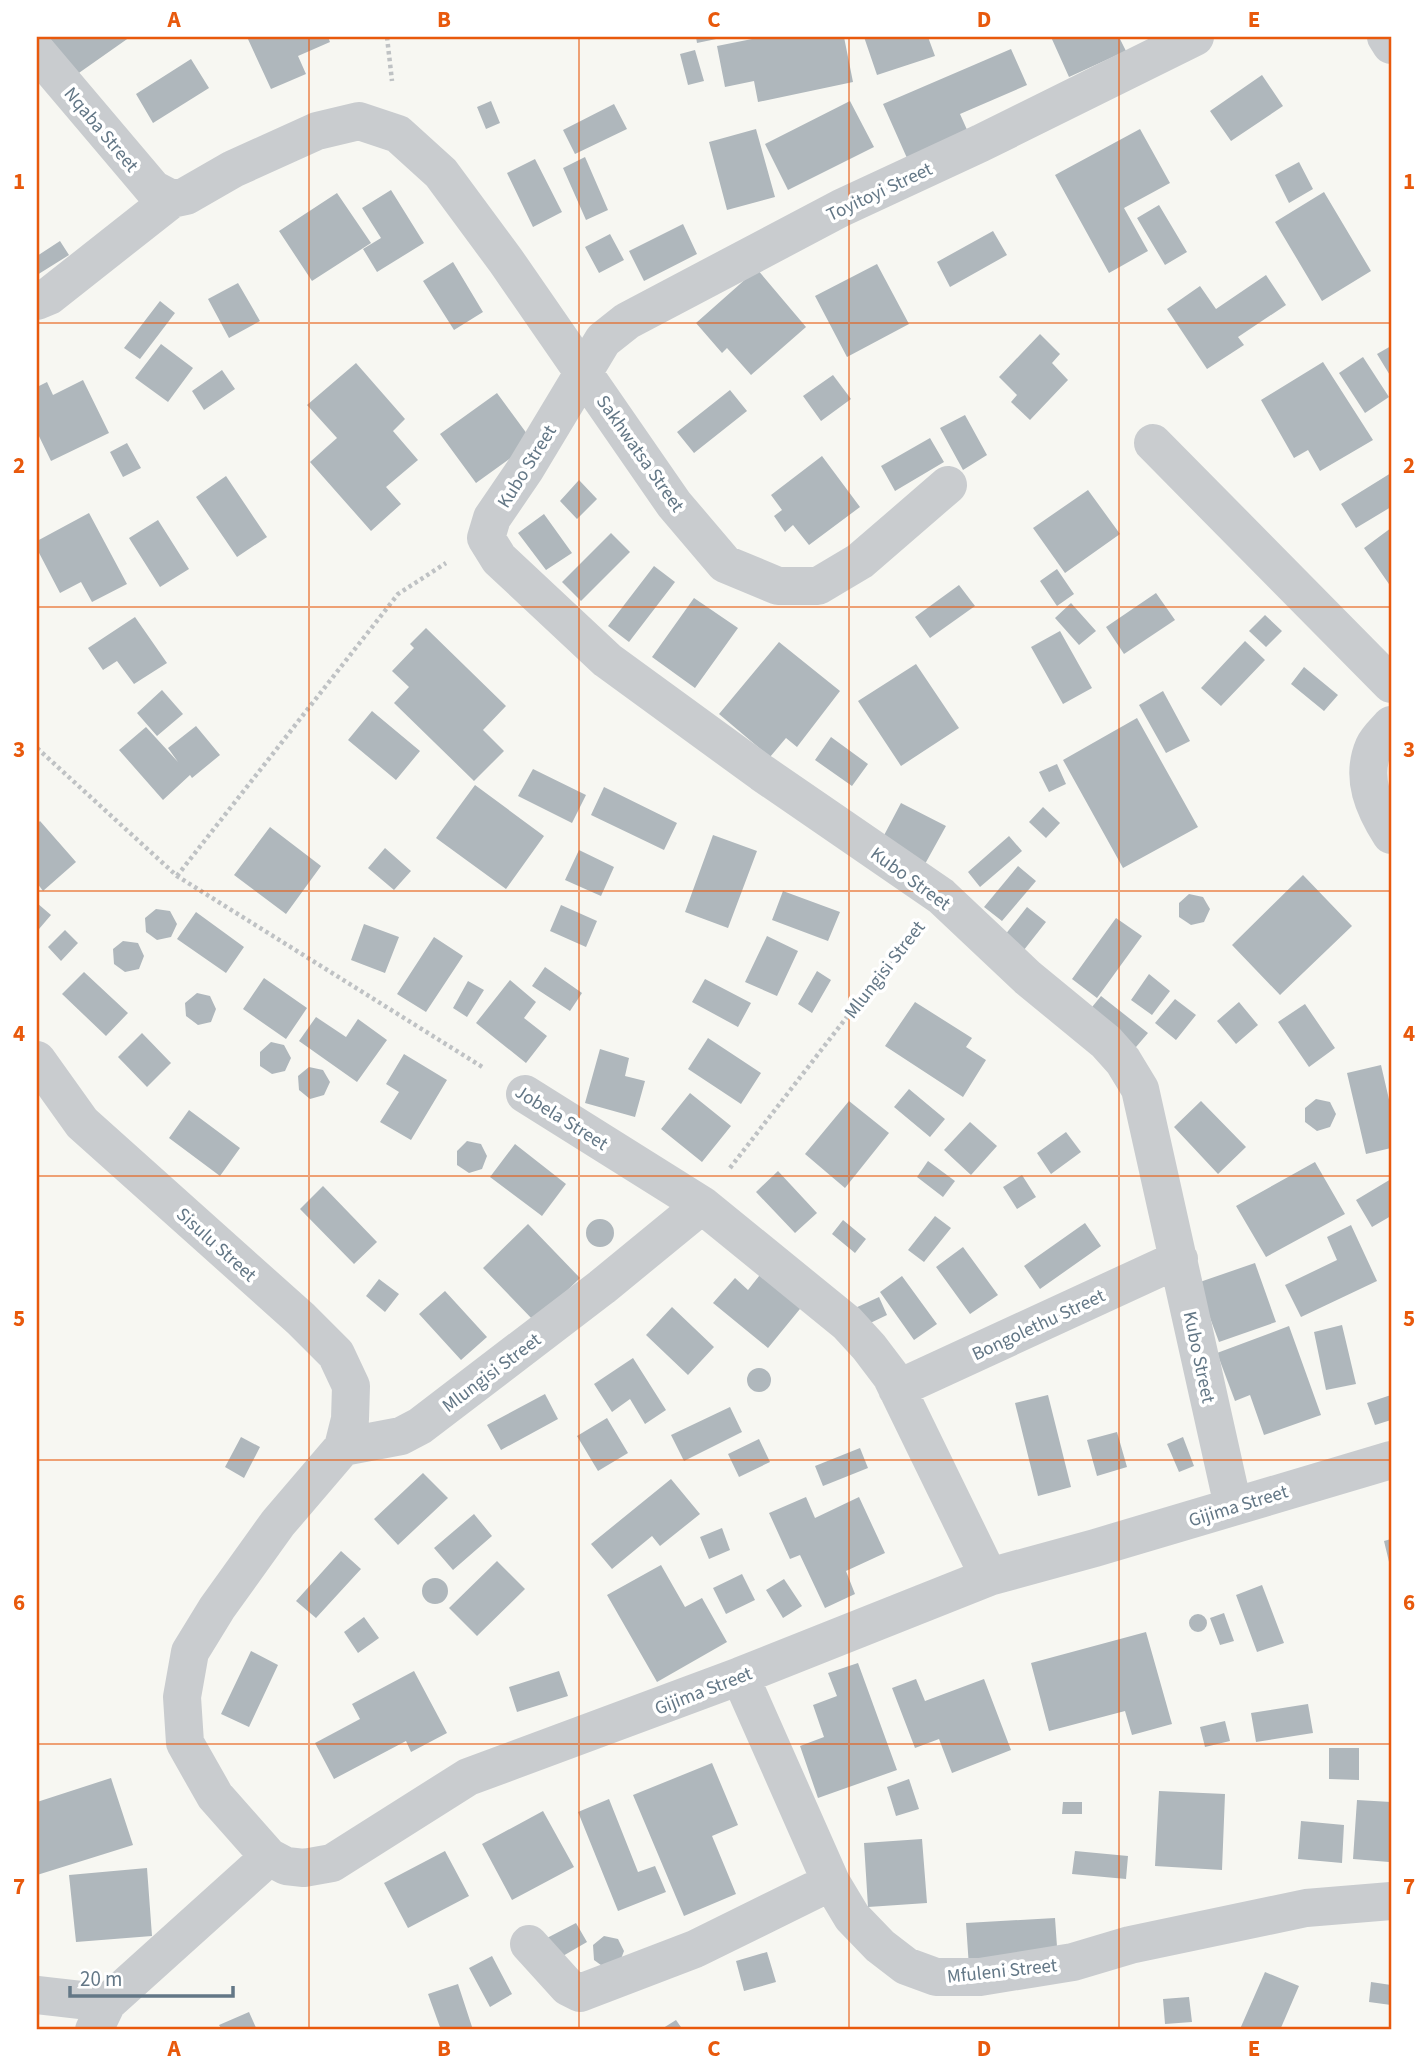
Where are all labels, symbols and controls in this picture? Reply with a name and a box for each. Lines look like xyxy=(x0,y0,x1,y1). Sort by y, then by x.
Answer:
text: A xyxy=(166,3,181,36)
text: B xyxy=(437,3,451,36)
text: C xyxy=(707,3,721,36)
text: D xyxy=(977,3,991,36)
text: E xyxy=(1248,3,1260,36)
street label: Nqaba Street xyxy=(57,82,145,179)
street label: Toyitoyi Street xyxy=(822,156,938,229)
text: 1 xyxy=(13,165,25,198)
text: 1 xyxy=(1403,165,1415,198)
street label: Sakhwatsa Street xyxy=(589,390,691,518)
street label: Kubo Street xyxy=(491,420,564,514)
text: 2 xyxy=(13,449,25,482)
text: 2 xyxy=(1403,449,1415,482)
text: 3 xyxy=(13,733,25,766)
text: 3 xyxy=(1403,733,1415,766)
street label: Kubo Street xyxy=(864,841,956,918)
street label: Mlungisi Street xyxy=(838,915,932,1025)
text: 4 xyxy=(13,1017,25,1050)
text: 4 xyxy=(1403,1017,1415,1050)
street label: Jobela Street xyxy=(509,1079,613,1158)
street label: Sisulu Street xyxy=(170,1202,263,1289)
street label: Bongolethu Street xyxy=(968,1282,1110,1368)
text: 5 xyxy=(13,1302,25,1335)
text: 5 xyxy=(1403,1302,1415,1335)
street label: Kubo Street xyxy=(1176,1309,1222,1406)
street label: Mlungisi Street xyxy=(437,1327,547,1419)
street label: Gijima Street xyxy=(1185,1478,1292,1534)
text: 6 xyxy=(13,1586,25,1619)
text: 6 xyxy=(1403,1586,1415,1619)
street label: Gijima Street xyxy=(651,1660,757,1722)
text: 7 xyxy=(13,1870,25,1903)
text: 7 xyxy=(1403,1870,1415,1903)
street label: Mfuleni Street xyxy=(946,1952,1059,1991)
scale bar xyxy=(70,1955,233,1999)
text: 20 m xyxy=(80,1964,122,1994)
text: A xyxy=(166,2032,181,2065)
text: B xyxy=(437,2032,451,2065)
text: C xyxy=(707,2032,721,2065)
text: D xyxy=(977,2032,991,2065)
text: E xyxy=(1248,2032,1260,2065)

